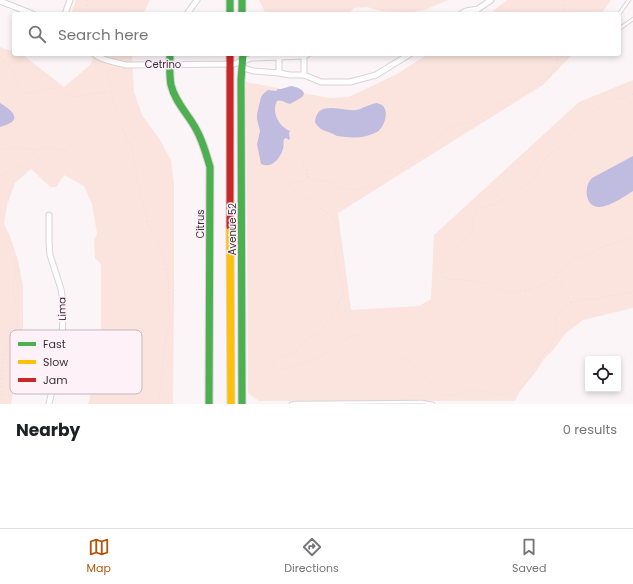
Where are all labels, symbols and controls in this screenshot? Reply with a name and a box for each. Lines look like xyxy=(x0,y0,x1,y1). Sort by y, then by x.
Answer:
search box xyxy=(12,12,621,56)
icon: search xyxy=(26,23,48,45)
text: Search here xyxy=(58,24,148,45)
street label: Cetrino xyxy=(145,57,181,72)
street label: Avenue 52 xyxy=(225,203,240,255)
street label: Citrus xyxy=(193,209,208,239)
street label: Lima xyxy=(54,297,70,321)
legend xyxy=(10,330,142,394)
text: Fast xyxy=(43,336,66,352)
text: Slow xyxy=(43,354,68,370)
map controls xyxy=(585,356,621,392)
button: locate xyxy=(585,356,621,392)
text: Jam xyxy=(43,372,68,388)
text: Nearby xyxy=(16,418,80,442)
text: 0 results xyxy=(563,420,617,439)
tab: Map xyxy=(87,536,111,577)
tab: Directions xyxy=(284,536,339,577)
tab: Saved xyxy=(512,536,546,577)

